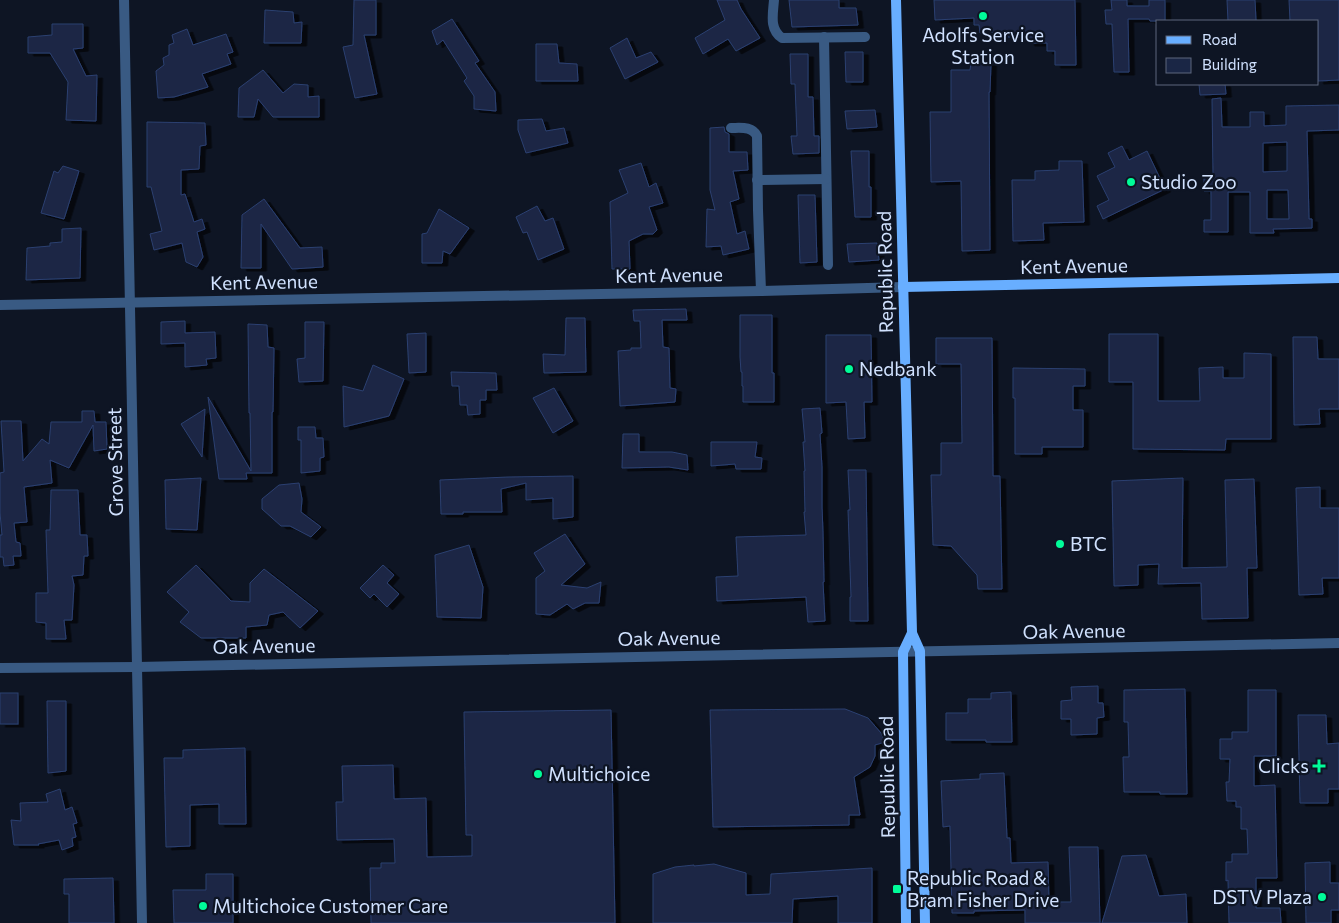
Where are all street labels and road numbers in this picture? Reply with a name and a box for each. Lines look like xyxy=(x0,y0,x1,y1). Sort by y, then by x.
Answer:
street label: Republic Road xyxy=(872,211,897,333)
street label: Kent Avenue xyxy=(1020,253,1128,278)
street label: Kent Avenue xyxy=(615,262,723,287)
street label: Kent Avenue xyxy=(210,269,318,294)
street label: Grove Street xyxy=(102,407,127,517)
street label: Oak Avenue xyxy=(1022,618,1126,643)
street label: Oak Avenue xyxy=(617,625,721,650)
street label: Oak Avenue xyxy=(212,633,316,658)
street label: Republic Road xyxy=(874,716,899,838)

